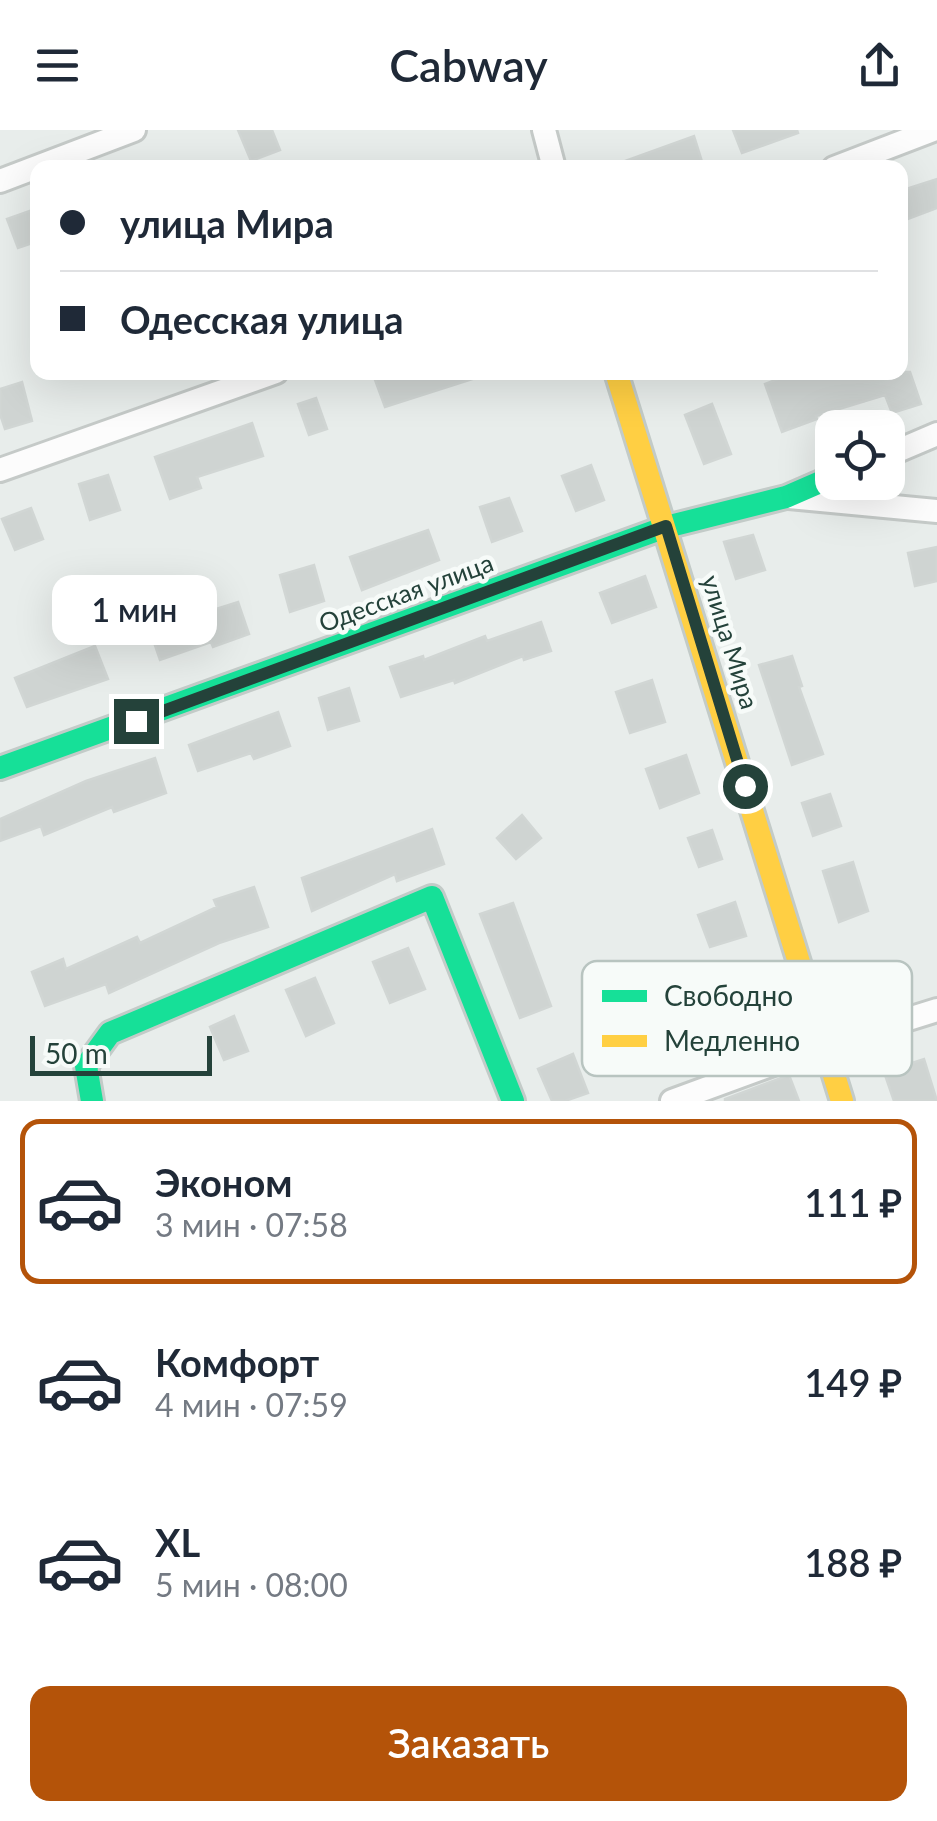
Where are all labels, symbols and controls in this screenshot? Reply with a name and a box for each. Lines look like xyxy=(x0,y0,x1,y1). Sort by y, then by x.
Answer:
icon: menu xyxy=(30,38,85,93)
text: Cabway xyxy=(389,38,548,92)
icon: share xyxy=(852,38,907,93)
text: улица Мира xyxy=(120,200,334,246)
text: Одесская улица xyxy=(120,296,404,342)
map controls xyxy=(815,410,905,500)
button: locate xyxy=(815,410,905,500)
street label: Одесская улица xyxy=(314,547,497,638)
street label: улица Мира xyxy=(696,571,766,712)
callout: 1 мин xyxy=(54,576,218,646)
text: 1 мин xyxy=(92,590,177,629)
route end xyxy=(114,699,159,744)
route start xyxy=(723,764,768,809)
legend xyxy=(582,961,912,1076)
text: Свободно xyxy=(664,978,793,1012)
text: Медленно xyxy=(664,1023,800,1057)
scale bar xyxy=(30,1031,212,1076)
text: 50 m xyxy=(45,1036,108,1070)
icon: car xyxy=(35,1157,125,1247)
text: Эконом xyxy=(155,1159,293,1205)
text: 111 ₽ xyxy=(804,1179,902,1225)
text: 3 мин · 07:58 xyxy=(155,1205,348,1244)
icon: car xyxy=(35,1337,125,1427)
text: Комфорт xyxy=(155,1339,319,1385)
text: 149 ₽ xyxy=(804,1359,902,1405)
text: 4 мин · 07:59 xyxy=(155,1385,348,1424)
icon: car xyxy=(35,1517,125,1607)
text: XL xyxy=(155,1519,200,1565)
text: 188 ₽ xyxy=(804,1539,902,1585)
text: 5 мин · 08:00 xyxy=(155,1565,348,1604)
button: Заказать xyxy=(30,1686,907,1801)

